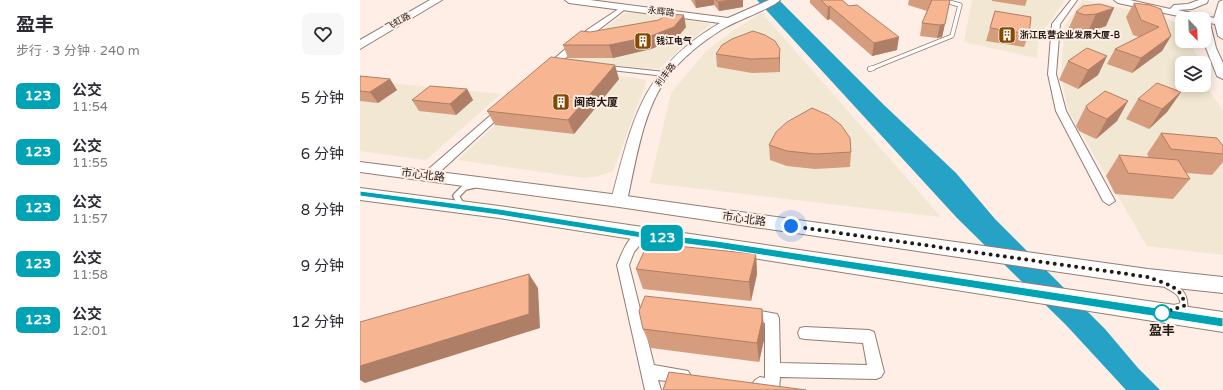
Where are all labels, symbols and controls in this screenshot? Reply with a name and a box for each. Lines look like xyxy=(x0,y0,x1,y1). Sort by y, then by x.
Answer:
street label: 永辉路 xyxy=(647,5,675,19)
street label: 飞虹路 xyxy=(384,11,412,33)
north arrow xyxy=(1175,12,1211,48)
map controls xyxy=(1175,12,1211,92)
button: heart xyxy=(302,13,344,55)
text: 盈丰 xyxy=(16,14,54,36)
building icon: 浙江民营企业发展大厦-B xyxy=(997,25,1017,45)
place label: 浙江民营企业发展大厦-B xyxy=(1020,30,1120,41)
building icon: 钱江电气 xyxy=(633,31,653,51)
place label: 钱江电气 xyxy=(656,36,692,47)
text: 步行 · 3 分钟 · 240 m xyxy=(16,43,140,59)
button: layers xyxy=(1175,56,1211,92)
street label: 利丰路 xyxy=(653,61,679,89)
text: 公交 xyxy=(72,81,102,99)
text: 123 xyxy=(25,87,51,104)
text: 5 分钟 xyxy=(301,89,344,107)
building icon: 闽商大厦 xyxy=(551,92,571,112)
place label: 闽商大厦 xyxy=(574,96,618,109)
text: 11:54 xyxy=(72,99,108,115)
text: 公交 xyxy=(72,137,102,155)
text: 123 xyxy=(25,143,51,160)
text: 6 分钟 xyxy=(301,145,344,163)
text: 11:55 xyxy=(72,155,108,171)
street label: 市心北路 xyxy=(400,166,446,184)
text: 公交 xyxy=(72,193,102,211)
text: 123 xyxy=(25,199,51,216)
text: 8 分钟 xyxy=(301,201,344,219)
street label: 市心北路 xyxy=(721,210,767,228)
text: 11:57 xyxy=(72,211,108,227)
your location xyxy=(781,216,801,236)
line badge: 123 xyxy=(639,225,685,251)
text: 123 xyxy=(649,229,675,246)
text: 公交 xyxy=(72,249,102,267)
text: 123 xyxy=(25,255,51,272)
text: 9 分钟 xyxy=(301,257,344,275)
text: 11:58 xyxy=(72,267,108,283)
marker: 盈丰 xyxy=(1153,304,1171,322)
text: 公交 xyxy=(72,305,102,323)
text: 123 xyxy=(25,311,51,328)
text: 12 分钟 xyxy=(291,313,344,331)
text: 12:01 xyxy=(72,323,108,339)
place label: 盈丰 xyxy=(1149,323,1175,339)

